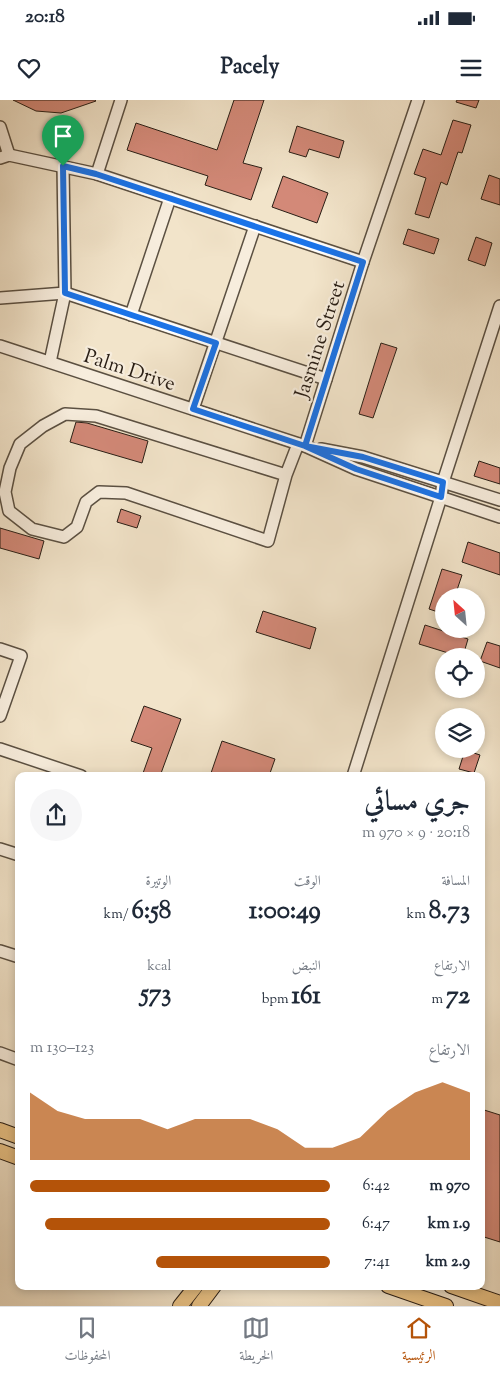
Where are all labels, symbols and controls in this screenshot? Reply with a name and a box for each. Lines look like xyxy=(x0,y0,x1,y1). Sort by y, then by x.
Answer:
text: 20:18 xyxy=(25,4,65,31)
text: Pacely xyxy=(221,52,279,84)
icon: heart xyxy=(15,54,43,82)
icon: menu xyxy=(457,54,485,82)
pin xyxy=(42,115,84,166)
icon: arrive xyxy=(49,122,77,150)
street label: Jasmine Street xyxy=(288,277,354,403)
street label: Palm Drive xyxy=(80,343,179,400)
north arrow xyxy=(435,588,485,638)
map controls xyxy=(435,588,485,758)
button: locate xyxy=(435,648,485,698)
button: layers xyxy=(435,708,485,758)
text: جري مسائي xyxy=(364,783,470,823)
button: share xyxy=(30,789,82,841)
text: 20:18 · 9 × 970 m xyxy=(362,822,470,845)
text: الوتيرة xyxy=(146,872,171,892)
text: الوقت xyxy=(294,872,321,892)
text: المسافة xyxy=(441,872,470,892)
text: 6:58 xyxy=(132,894,171,930)
text: 1:00:49 xyxy=(249,894,321,930)
text: 8.73 xyxy=(429,894,470,930)
text: /km xyxy=(104,905,132,925)
text: km xyxy=(407,905,429,925)
text: kcal xyxy=(147,957,171,977)
text: النبض xyxy=(292,957,321,977)
text: الارتفاع xyxy=(434,957,470,977)
text: 573 xyxy=(140,977,171,1013)
text: 161 xyxy=(291,979,321,1015)
text: 72 xyxy=(446,979,470,1015)
text: bpm xyxy=(262,990,291,1010)
text: m xyxy=(431,990,446,1010)
text: 123–130 m xyxy=(30,1037,94,1060)
text: الارتفاع xyxy=(428,1040,470,1063)
text: 6:42 xyxy=(362,1175,390,1198)
text: 970 m xyxy=(429,1175,470,1198)
text: 6:47 xyxy=(362,1213,390,1236)
text: 1.9 km xyxy=(428,1213,470,1236)
text: 7:41 xyxy=(364,1251,390,1274)
text: 2.9 km xyxy=(426,1251,470,1274)
tab: المحفوظات xyxy=(64,1314,111,1369)
tab: الخريطة xyxy=(239,1314,273,1369)
tab: الرئيسية xyxy=(402,1314,436,1369)

